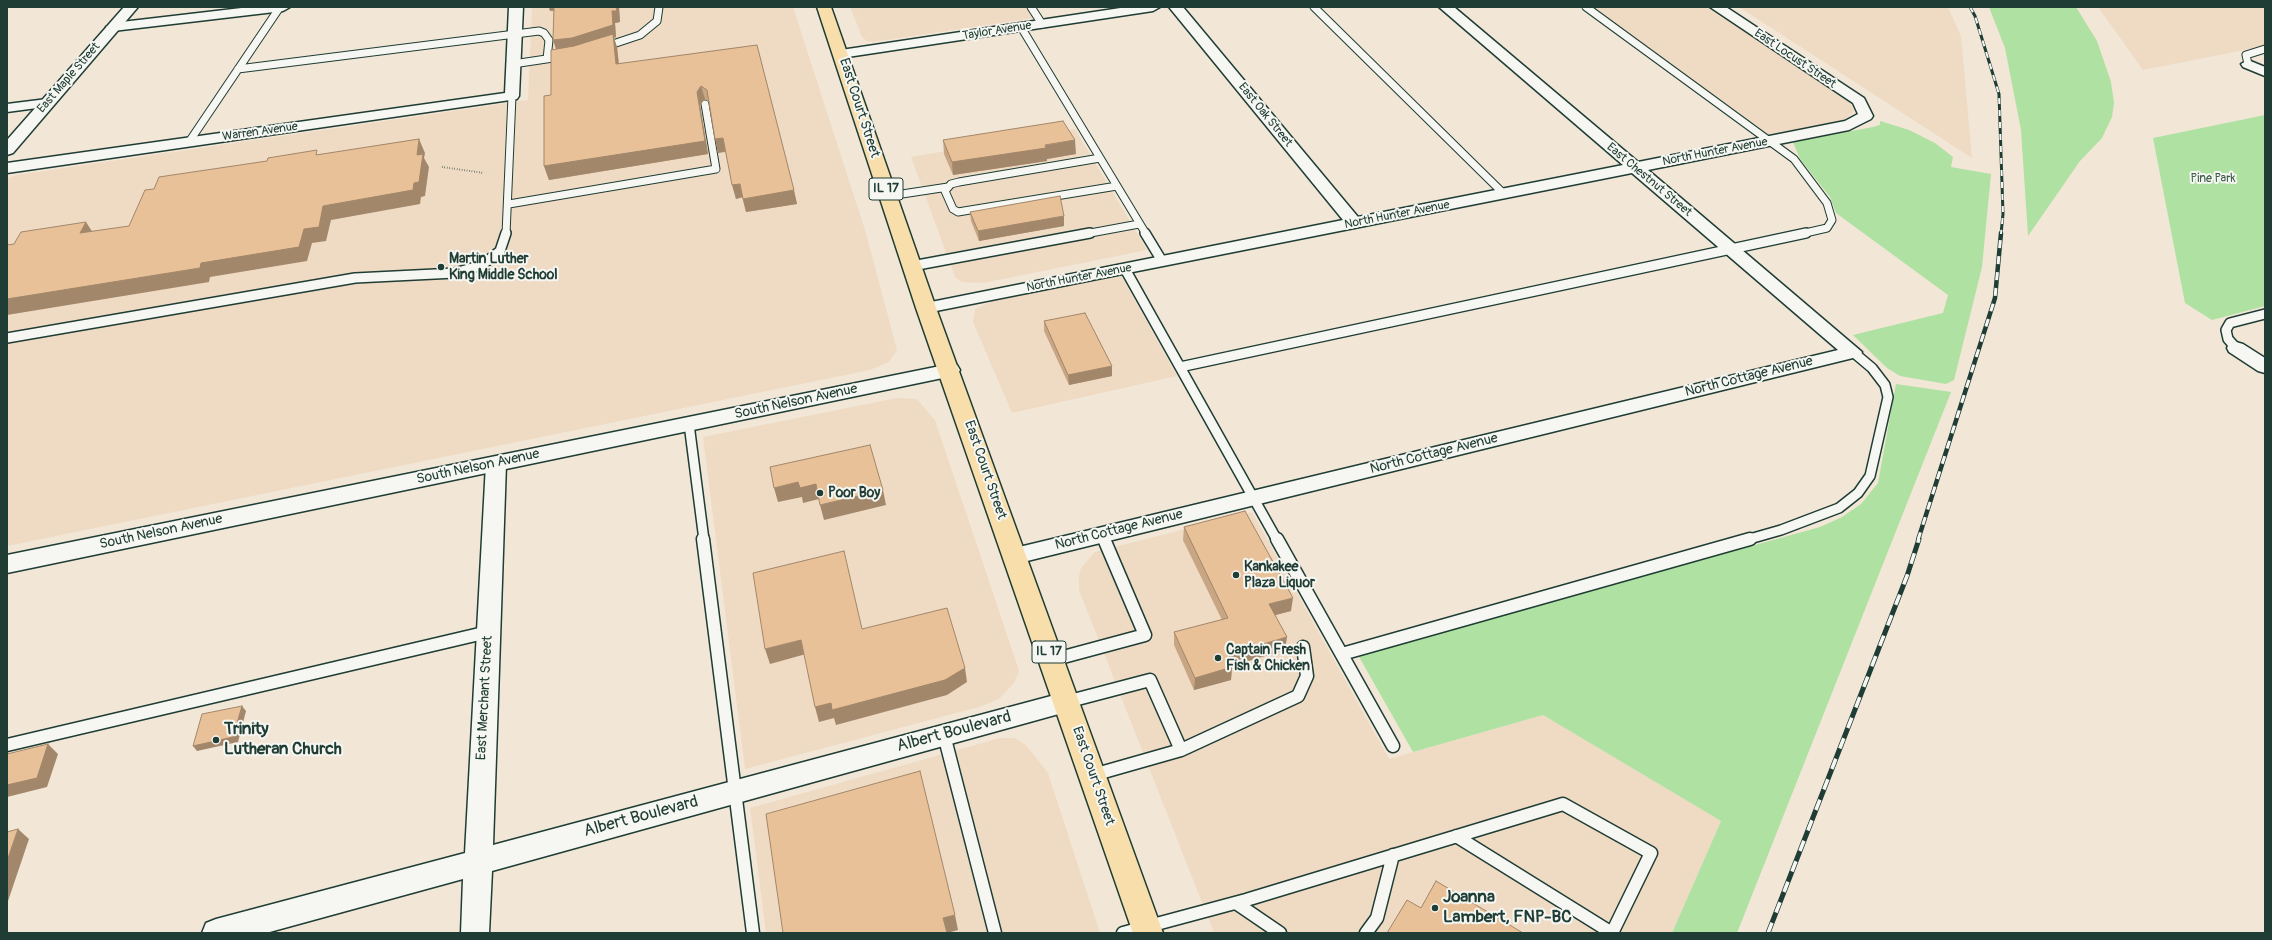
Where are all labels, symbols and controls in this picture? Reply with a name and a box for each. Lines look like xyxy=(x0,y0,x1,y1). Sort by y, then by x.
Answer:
street label: Taylor Avenue xyxy=(961,18,1033,44)
street label: East Locust Street xyxy=(1751,26,1839,92)
street label: East Maple Street xyxy=(35,40,103,116)
street label: East Court Street xyxy=(835,56,883,160)
street label: East Oak Street xyxy=(1235,80,1295,150)
street label: Warren Avenue xyxy=(221,120,299,144)
street label: North Hunter Avenue xyxy=(1661,135,1769,169)
street label: East Chestnut Street xyxy=(1604,140,1694,220)
park label: Pine Park xyxy=(2191,172,2235,186)
road number: IL 17 xyxy=(869,178,903,200)
street label: North Hunter Avenue xyxy=(1343,198,1451,232)
place label: Martin Luther King Middle School xyxy=(449,251,558,284)
street label: North Hunter Avenue xyxy=(1025,261,1133,295)
marker: Martin Luther King Middle School xyxy=(436,262,446,272)
street label: North Cottage Avenue xyxy=(1683,353,1815,401)
street label: South Nelson Avenue xyxy=(733,381,859,423)
street label: East Court Street xyxy=(960,418,1010,522)
street label: North Cottage Avenue xyxy=(1368,430,1500,478)
street label: South Nelson Avenue xyxy=(415,446,541,488)
place label: Poor Boy xyxy=(828,485,880,501)
marker: Poor Boy xyxy=(815,488,825,498)
street label: North Cottage Avenue xyxy=(1053,506,1185,554)
street label: South Nelson Avenue xyxy=(98,511,224,553)
place label: Kankakee Plaza Liquor xyxy=(1244,559,1315,592)
marker: Kankakee Plaza Liquor xyxy=(1231,570,1241,580)
street label: East Merchant Street xyxy=(473,635,497,761)
road number: IL 17 xyxy=(1032,641,1066,663)
place label: Captain Fresh Fish & Chicken xyxy=(1226,642,1310,674)
marker: Captain Fresh Fish & Chicken xyxy=(1213,653,1223,663)
street label: Albert Boulevard xyxy=(894,707,1014,757)
place label: Trinity Lutheran Church xyxy=(224,720,342,760)
street label: East Court Street xyxy=(1068,724,1118,828)
marker: Trinity Lutheran Church xyxy=(211,735,221,745)
street label: Albert Boulevard xyxy=(581,792,701,842)
place label: Joanna Lambert, FNP-BC xyxy=(1443,888,1572,928)
marker: Joanna Lambert, FNP-BC xyxy=(1430,903,1440,913)

